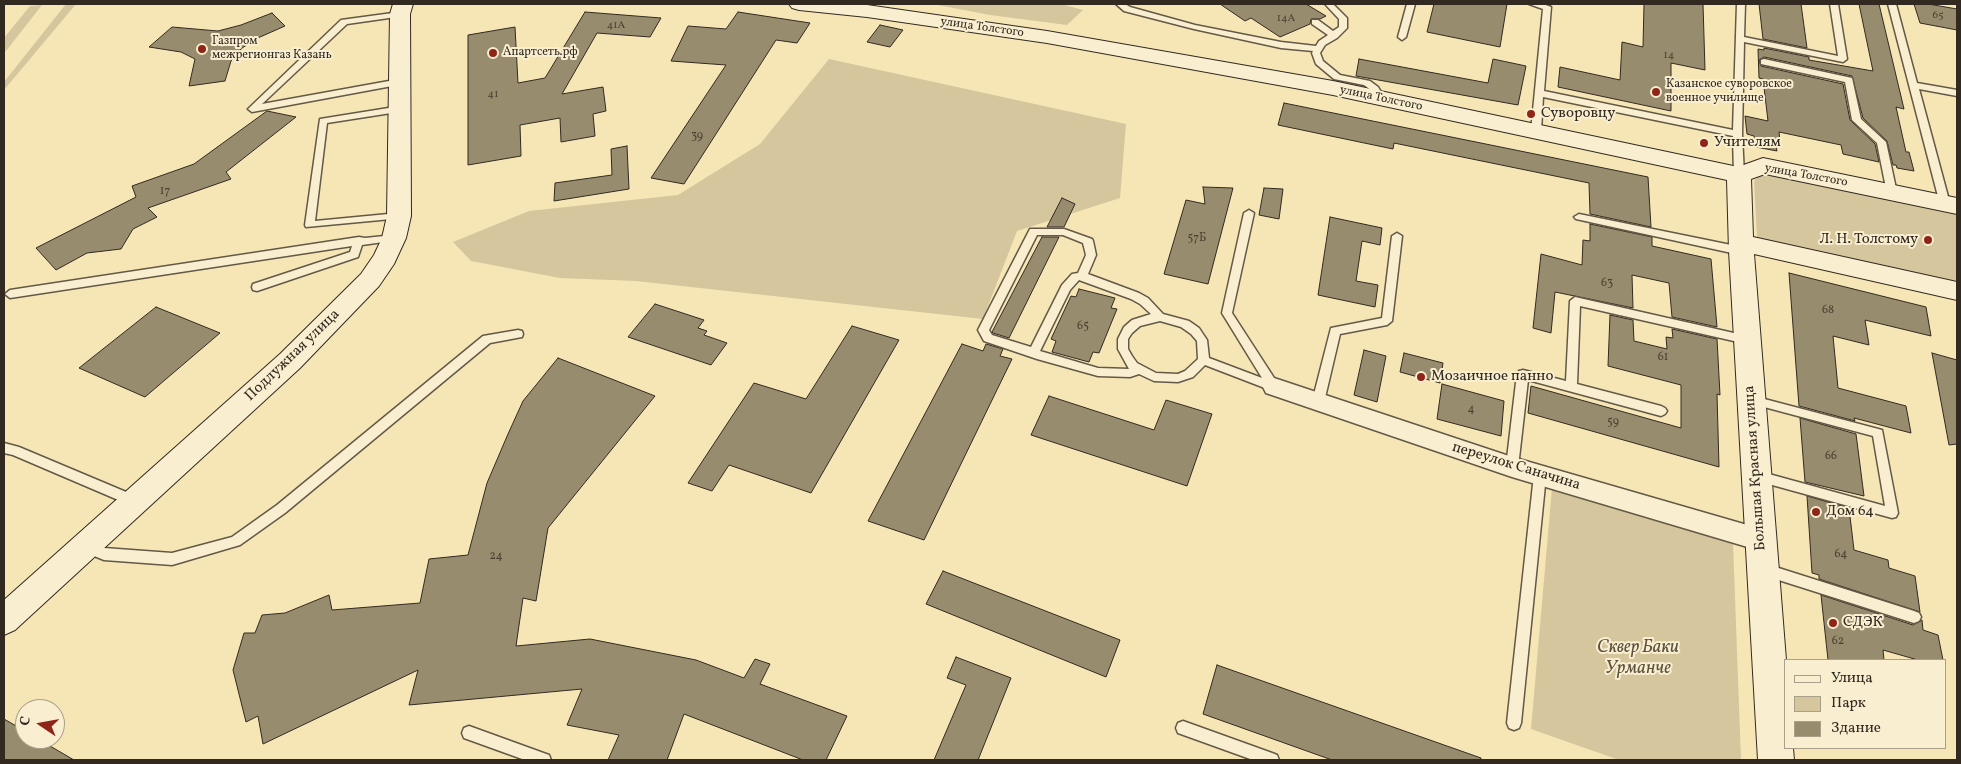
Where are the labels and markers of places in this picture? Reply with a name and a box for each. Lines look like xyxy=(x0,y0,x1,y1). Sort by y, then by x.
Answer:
place label: Газпром межрегионгаз Казань xyxy=(212,35,332,63)
marker: Газпром межрегионгаз Казань xyxy=(196,43,208,55)
place label: Апартсеть.рф xyxy=(503,46,578,60)
marker: Апартсеть.рф xyxy=(487,47,499,59)
place label: Казанское суворовское военное училище xyxy=(1666,78,1792,106)
marker: Казанское суворовское военное училище xyxy=(1650,86,1662,98)
place label: Суворовцу xyxy=(1541,105,1615,123)
marker: Суворовцу xyxy=(1525,108,1537,120)
place label: Учителям xyxy=(1714,134,1781,152)
marker: Учителям xyxy=(1698,137,1710,149)
place label: Л. Н. Толстому xyxy=(1819,231,1918,249)
marker: Л. Н. Толстому xyxy=(1922,234,1934,246)
place label: Мозаичное панно xyxy=(1431,368,1553,386)
marker: Мозаичное панно xyxy=(1415,371,1427,383)
place label: Дом 64 xyxy=(1826,503,1874,521)
marker: Дом 64 xyxy=(1810,506,1822,518)
place label: СДЭК xyxy=(1843,614,1883,632)
marker: СДЭК xyxy=(1827,617,1839,629)

